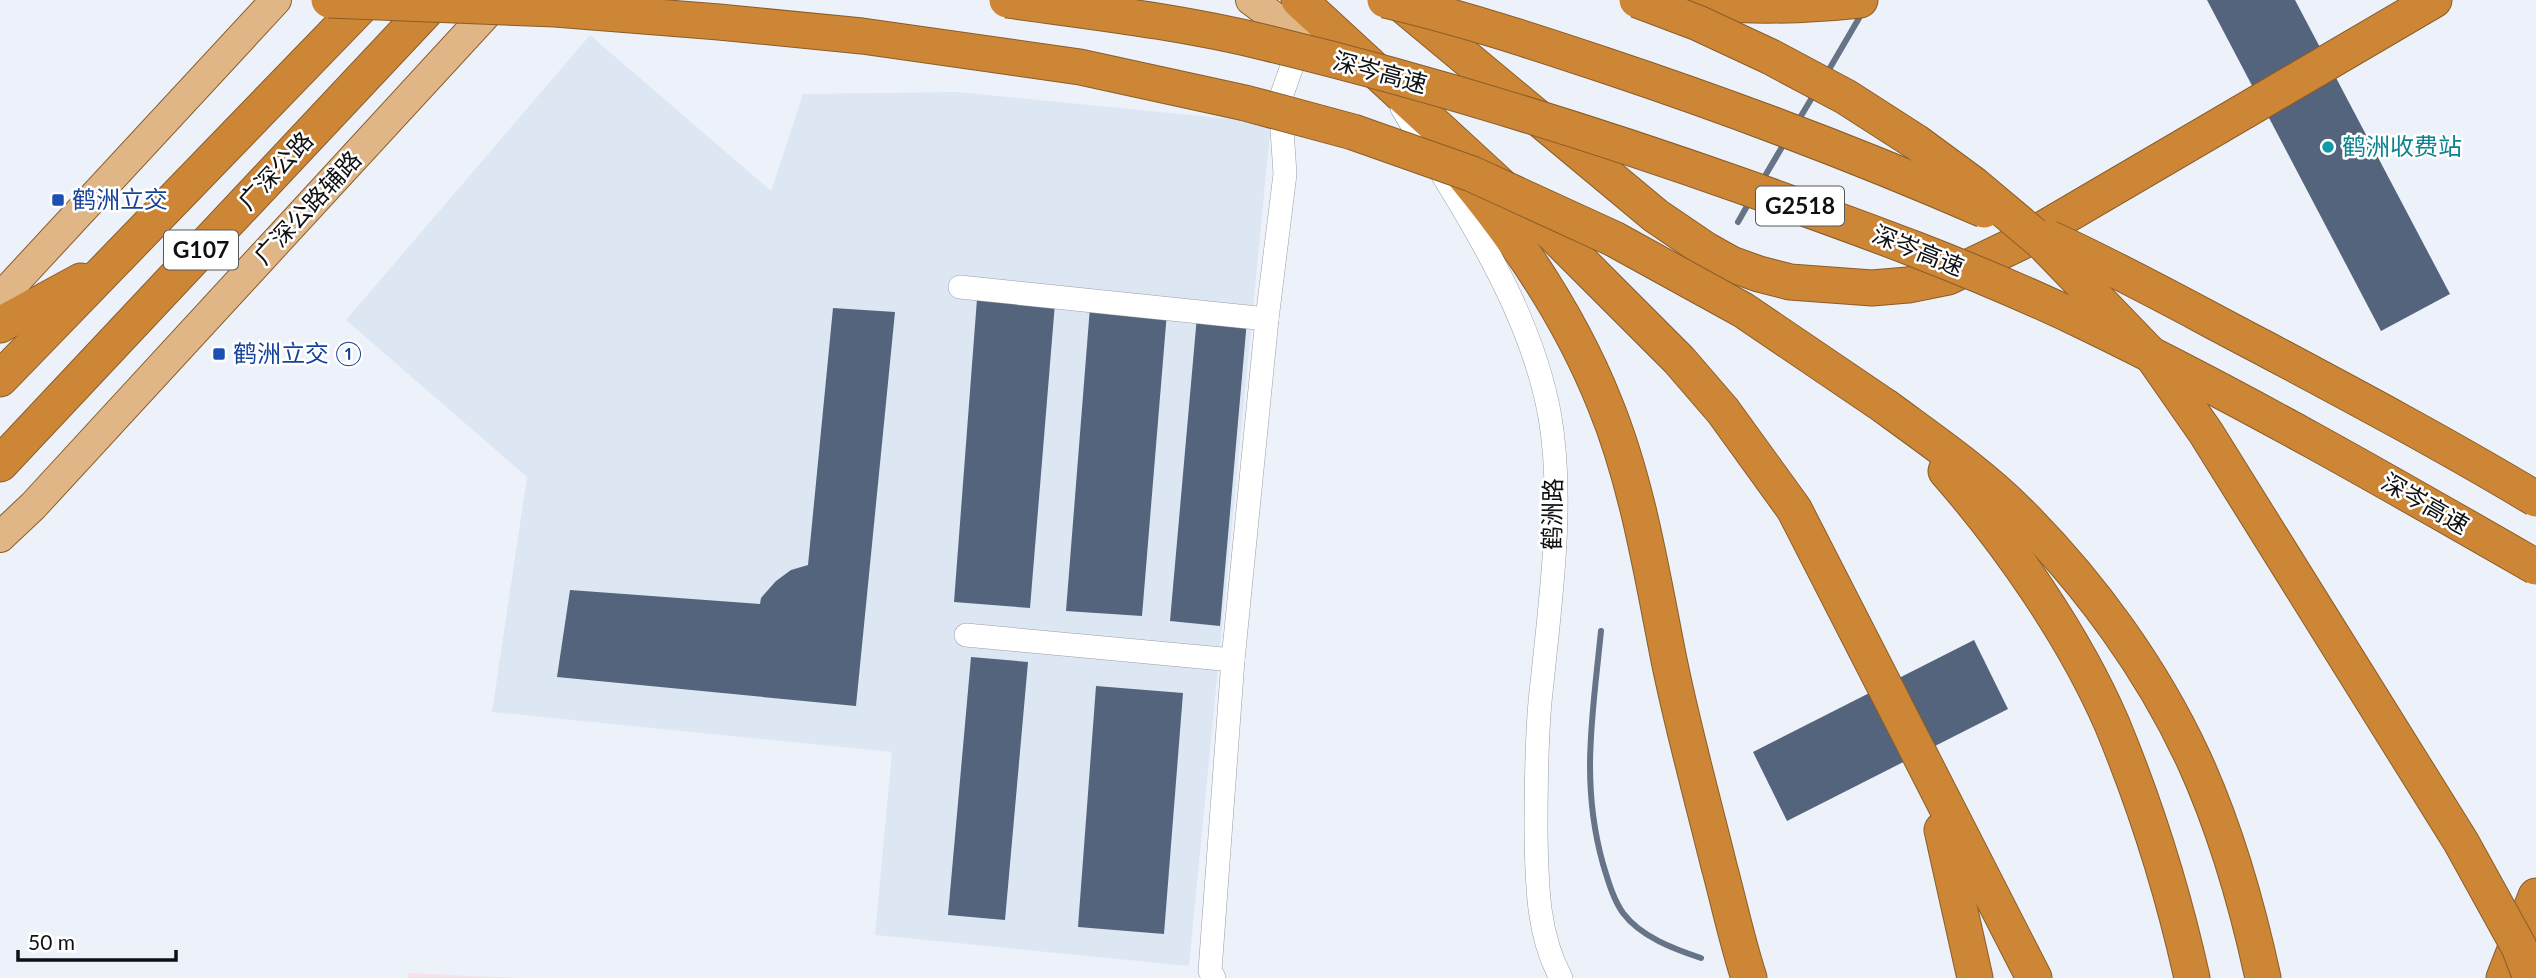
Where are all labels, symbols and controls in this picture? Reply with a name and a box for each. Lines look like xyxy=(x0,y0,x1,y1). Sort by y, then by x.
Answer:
street label: 深岑高速 xyxy=(1330,45,1431,98)
street label: 广深公路 xyxy=(232,125,318,215)
place label: 鹤洲收费站 xyxy=(2342,131,2462,160)
marker: 鹤洲收费站 xyxy=(2320,139,2336,155)
street label: 广深公路辅路 xyxy=(247,144,367,270)
place label: 鹤洲立交 xyxy=(72,184,168,213)
road number: G2518 xyxy=(1756,186,1844,226)
marker: 鹤洲立交 xyxy=(50,192,66,208)
street label: 深岑高速 xyxy=(1869,218,1968,281)
road number: G107 xyxy=(164,230,238,270)
place label: 鹤洲立交 ① xyxy=(233,338,362,367)
marker: 鹤洲立交 ① xyxy=(211,346,227,362)
street label: 深岑高速 xyxy=(2377,466,2475,539)
street label: 鹤洲路 xyxy=(1536,478,1567,550)
scale bar xyxy=(18,918,175,962)
text: 50 m xyxy=(28,929,75,954)

